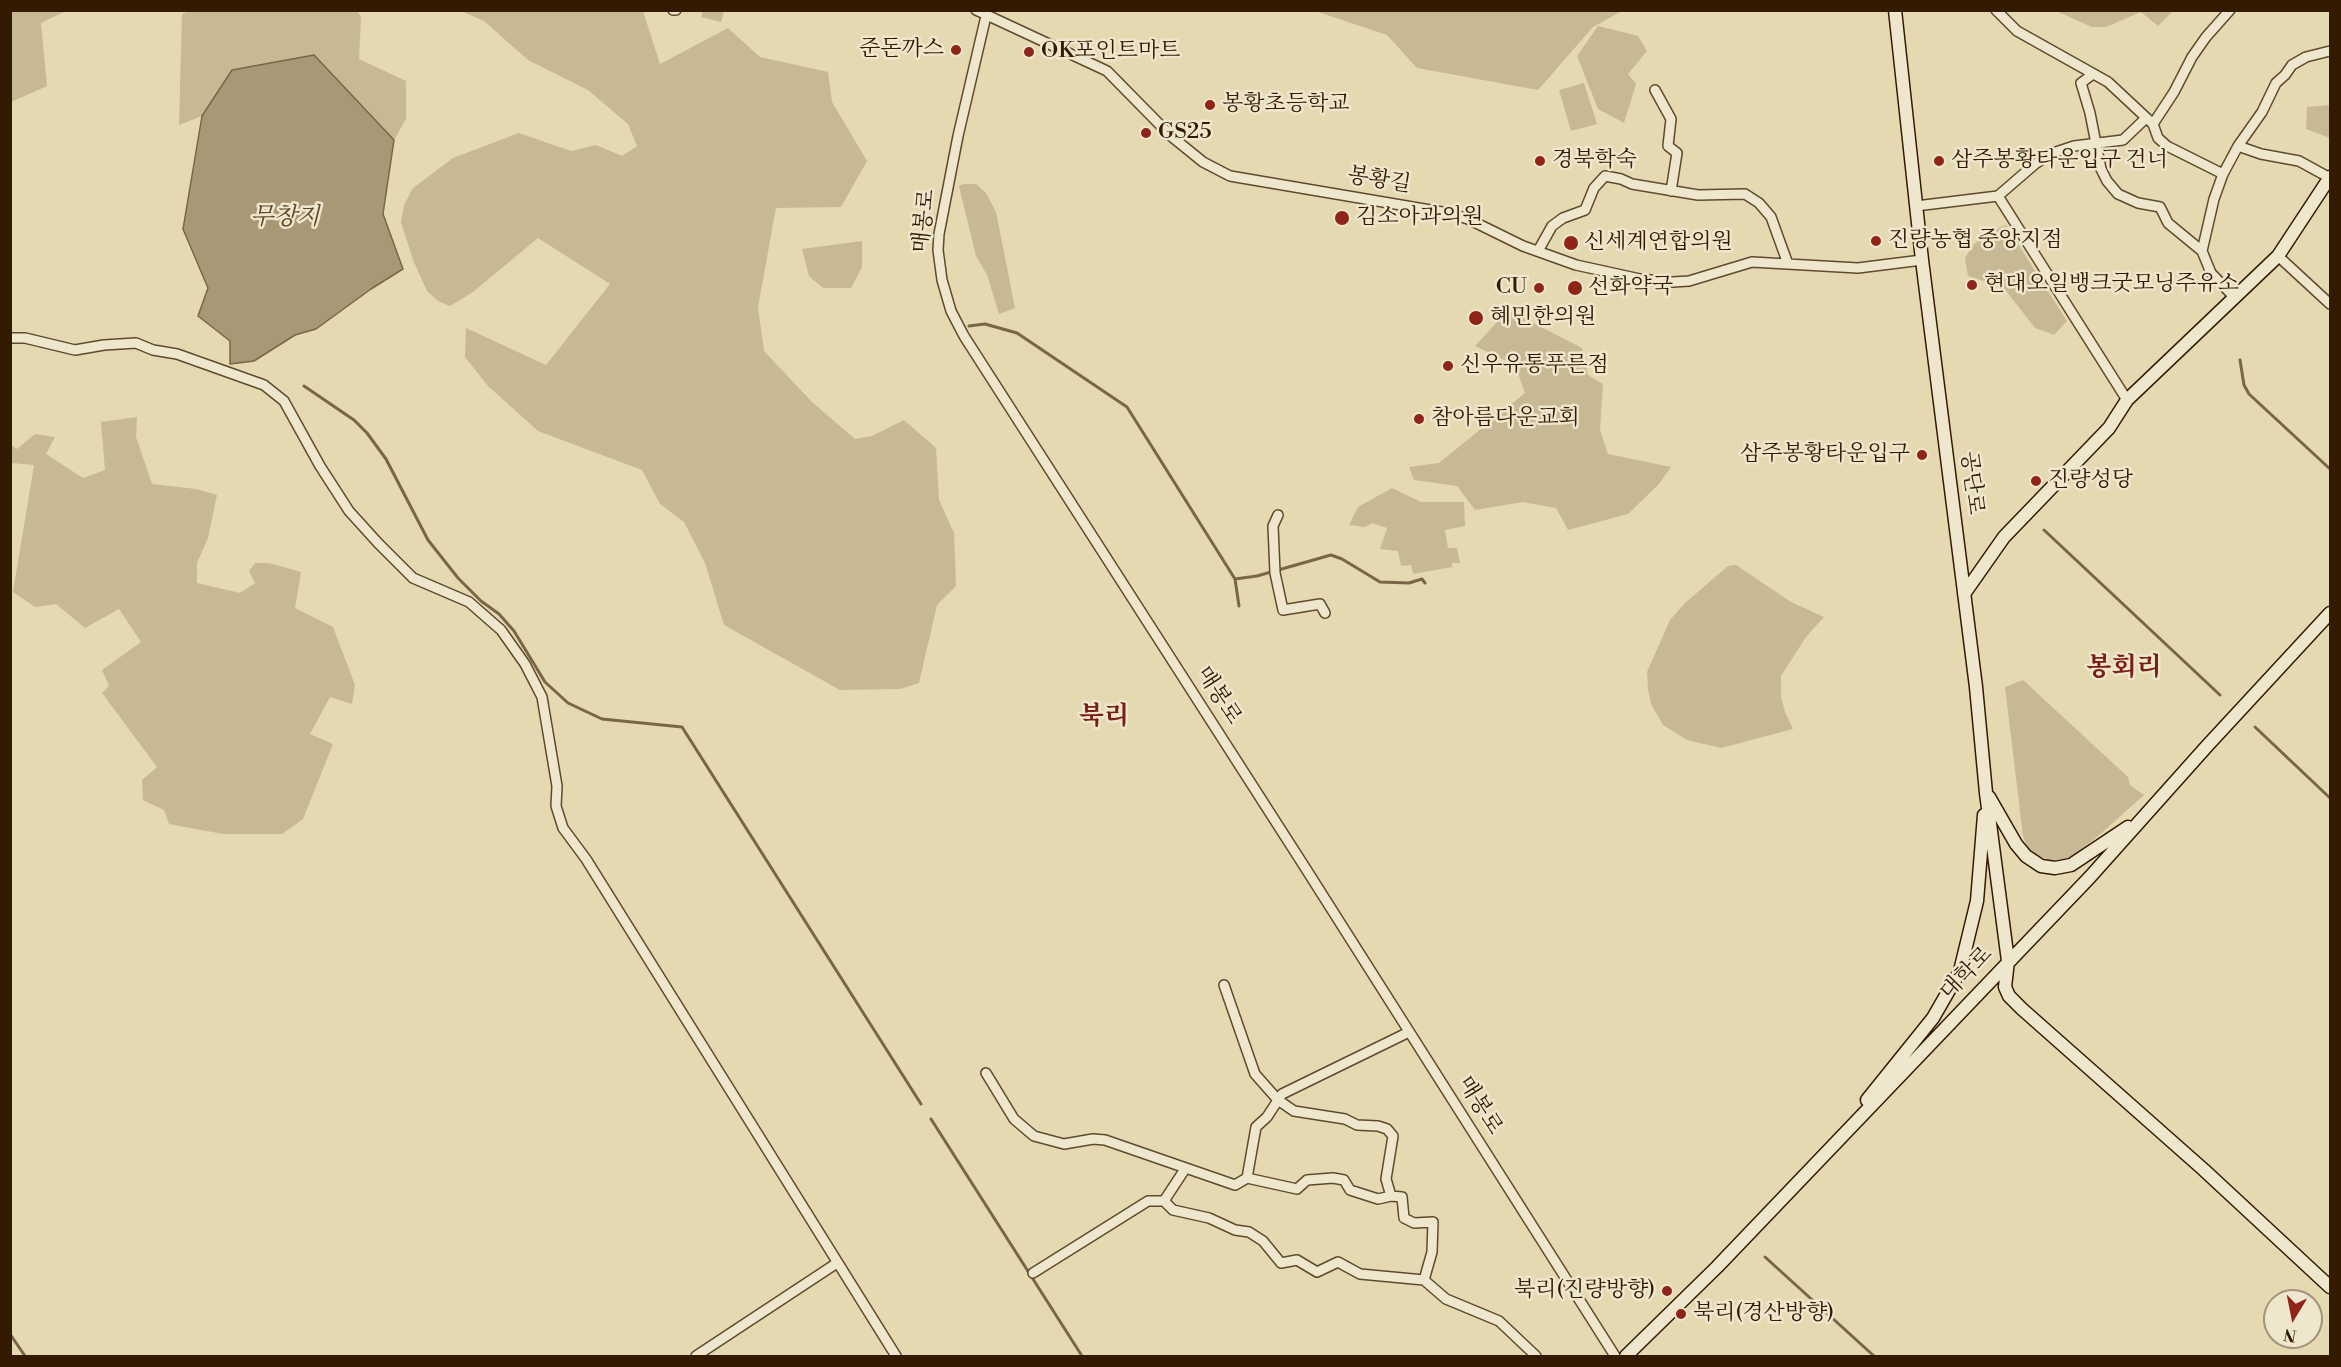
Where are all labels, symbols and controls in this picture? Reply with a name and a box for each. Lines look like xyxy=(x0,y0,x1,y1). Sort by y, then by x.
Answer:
place label: 준돈까스 xyxy=(859,37,944,63)
place label: OK포인트마트 xyxy=(1041,39,1181,65)
marker: 준돈까스 xyxy=(949,43,963,57)
marker: OK포인트마트 xyxy=(1022,45,1036,59)
place label: 봉황초등학교 xyxy=(1222,92,1350,118)
marker: 봉황초등학교 xyxy=(1203,98,1217,112)
place label: GS25 xyxy=(1158,120,1212,146)
marker: GS25 xyxy=(1139,126,1153,140)
place label: 경북학숙 xyxy=(1552,148,1637,174)
place label: 삼주봉황타운입구 건너 xyxy=(1951,148,2168,174)
marker: 경북학숙 xyxy=(1533,154,1547,168)
marker: 삼주봉황타운입구 건너 xyxy=(1932,154,1946,168)
street label: 봉황길 xyxy=(1345,163,1413,199)
street label: 매봉로 xyxy=(909,188,941,254)
water label: 무창지 xyxy=(250,204,320,232)
place label: 김소아과의원 xyxy=(1356,205,1484,231)
marker: 김소아과의원 xyxy=(1333,209,1351,227)
place label: 진량농협 중앙지점 xyxy=(1888,228,2063,254)
place label: 신세계연합의원 xyxy=(1584,230,1733,256)
marker: 신세계연합의원 xyxy=(1562,234,1580,252)
marker: 진량농협 중앙지점 xyxy=(1869,234,1883,248)
place label: 현대오일뱅크굿모닝주유소 xyxy=(1984,272,2239,298)
place label: CU xyxy=(1496,275,1527,301)
place label: 선화약국 xyxy=(1588,275,1673,301)
marker: 현대오일뱅크굿모닝주유소 xyxy=(1965,278,1979,292)
marker: 선화약국 xyxy=(1566,279,1584,297)
marker: CU xyxy=(1532,281,1546,295)
place label: 혜민한의원 xyxy=(1490,305,1596,331)
marker: 혜민한의원 xyxy=(1467,309,1485,327)
place label: 신우유통푸른점 xyxy=(1460,353,1609,379)
marker: 신우유통푸른점 xyxy=(1441,359,1455,373)
place label: 참아름다운교회 xyxy=(1431,406,1580,432)
marker: 참아름다운교회 xyxy=(1412,412,1426,426)
place label: 삼주봉황타운입구 xyxy=(1740,442,1910,468)
marker: 삼주봉황타운입구 xyxy=(1915,448,1929,462)
street label: 공단로 xyxy=(1954,450,1988,516)
place label: 진량성당 xyxy=(2048,468,2133,494)
marker: 진량성당 xyxy=(2029,474,2043,488)
district label: 봉회리 xyxy=(2086,653,2162,685)
street label: 매봉로 xyxy=(1190,662,1246,730)
district label: 북리 xyxy=(1079,702,1129,734)
street label: 대학로 xyxy=(1935,942,1999,1006)
street label: 매봉로 xyxy=(1451,1072,1507,1140)
place label: 북리(진량방향) xyxy=(1514,1278,1655,1304)
marker: 북리(진량방향) xyxy=(1660,1284,1674,1298)
north arrow xyxy=(2263,1289,2323,1349)
place label: 북리(경산방향) xyxy=(1693,1301,1834,1327)
marker: 북리(경산방향) xyxy=(1674,1307,1688,1321)
text: N xyxy=(2282,1324,2298,1346)

